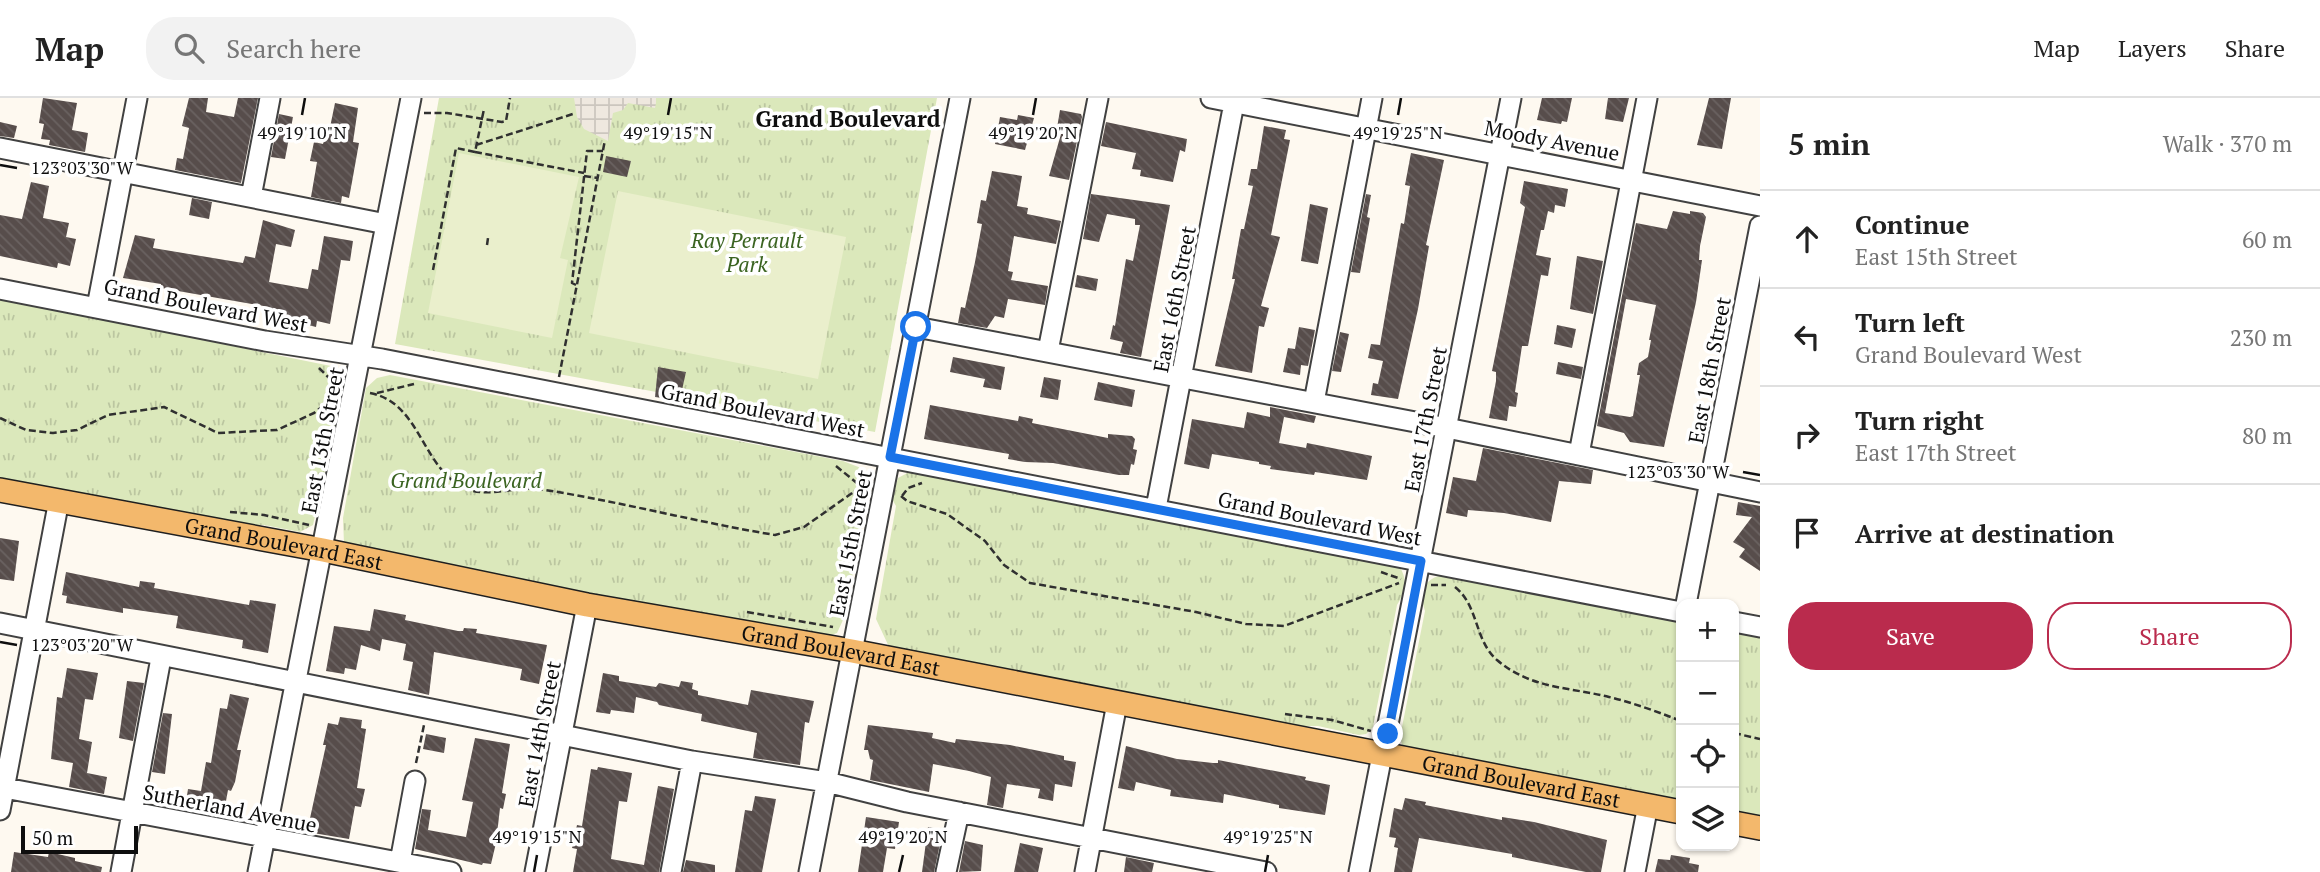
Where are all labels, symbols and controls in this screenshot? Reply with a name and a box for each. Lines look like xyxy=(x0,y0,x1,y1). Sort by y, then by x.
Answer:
search box xyxy=(146,17,636,80)
text: Map xyxy=(35,27,104,70)
icon: search xyxy=(170,29,208,67)
text: Search here xyxy=(226,31,361,65)
text: Map xyxy=(2033,32,2080,64)
text: Layers xyxy=(2118,32,2187,64)
text: Share xyxy=(2225,32,2285,64)
district label: Grand Boulevard xyxy=(755,103,941,134)
street label: Moody Avenue xyxy=(1482,113,1622,167)
text: 49°19'10"N xyxy=(257,120,347,144)
text: 49°19'15"N xyxy=(623,120,713,144)
text: 49°19'20"N xyxy=(988,120,1078,144)
text: 49°19'25"N xyxy=(1353,120,1443,144)
text: 5 min xyxy=(1788,124,1870,164)
text: Walk · 370 m xyxy=(2163,128,2292,159)
text: 123°03'30"W xyxy=(31,155,133,179)
text: Continue xyxy=(1855,207,1969,241)
icon: ahead xyxy=(1788,220,1826,258)
street label: East 16th Street xyxy=(1146,223,1202,375)
text: 60 m xyxy=(2242,224,2292,255)
park label: Ray Perrault Park xyxy=(690,226,804,278)
text: East 15th Street xyxy=(1855,241,2018,272)
street label: Grand Boulevard West xyxy=(102,271,311,339)
street label: East 18th Street xyxy=(1681,294,1737,446)
text: Turn left xyxy=(1855,305,1965,339)
route start xyxy=(900,311,931,342)
icon: left xyxy=(1788,318,1826,356)
text: 230 m xyxy=(2230,322,2292,353)
text: Grand Boulevard West xyxy=(1855,339,2082,370)
street label: East 17th Street xyxy=(1397,344,1453,494)
street label: East 13th Street xyxy=(294,364,350,516)
street label: Grand Boulevard West xyxy=(659,376,868,444)
text: Turn right xyxy=(1855,403,1984,437)
icon: right xyxy=(1788,416,1826,454)
text: 80 m xyxy=(2242,420,2292,451)
text: East 17th Street xyxy=(1855,437,2017,468)
text: 123°03'30"W xyxy=(1627,459,1729,483)
park label: Grand Boulevard xyxy=(390,466,542,494)
street label: East 15th Street xyxy=(822,467,878,619)
street label: Grand Boulevard West xyxy=(1216,484,1425,552)
street label: Grand Boulevard East xyxy=(183,511,386,576)
icon: arrive xyxy=(1788,514,1826,552)
text: Arrive at destination xyxy=(1855,516,2114,550)
map controls xyxy=(1676,599,1739,851)
button: + xyxy=(1676,599,1739,662)
button: Save xyxy=(1788,602,2033,670)
button: Share xyxy=(2047,602,2292,670)
street label: Grand Boulevard East xyxy=(739,618,943,682)
text: 123°03'20"W xyxy=(31,632,133,656)
street label: East 14th Street xyxy=(511,658,567,810)
button: − xyxy=(1676,662,1739,725)
route end xyxy=(1372,718,1403,749)
button: locate xyxy=(1676,725,1739,788)
street label: Grand Boulevard East xyxy=(1420,748,1623,814)
street label: Sutherland Avenue xyxy=(141,777,319,839)
button: layers xyxy=(1676,788,1739,851)
scale bar xyxy=(21,823,138,855)
text: 49°19'15"N xyxy=(492,824,582,848)
text: 49°19'20"N xyxy=(858,824,948,848)
text: 49°19'25"N xyxy=(1223,824,1313,848)
text: 50 m xyxy=(32,825,73,850)

